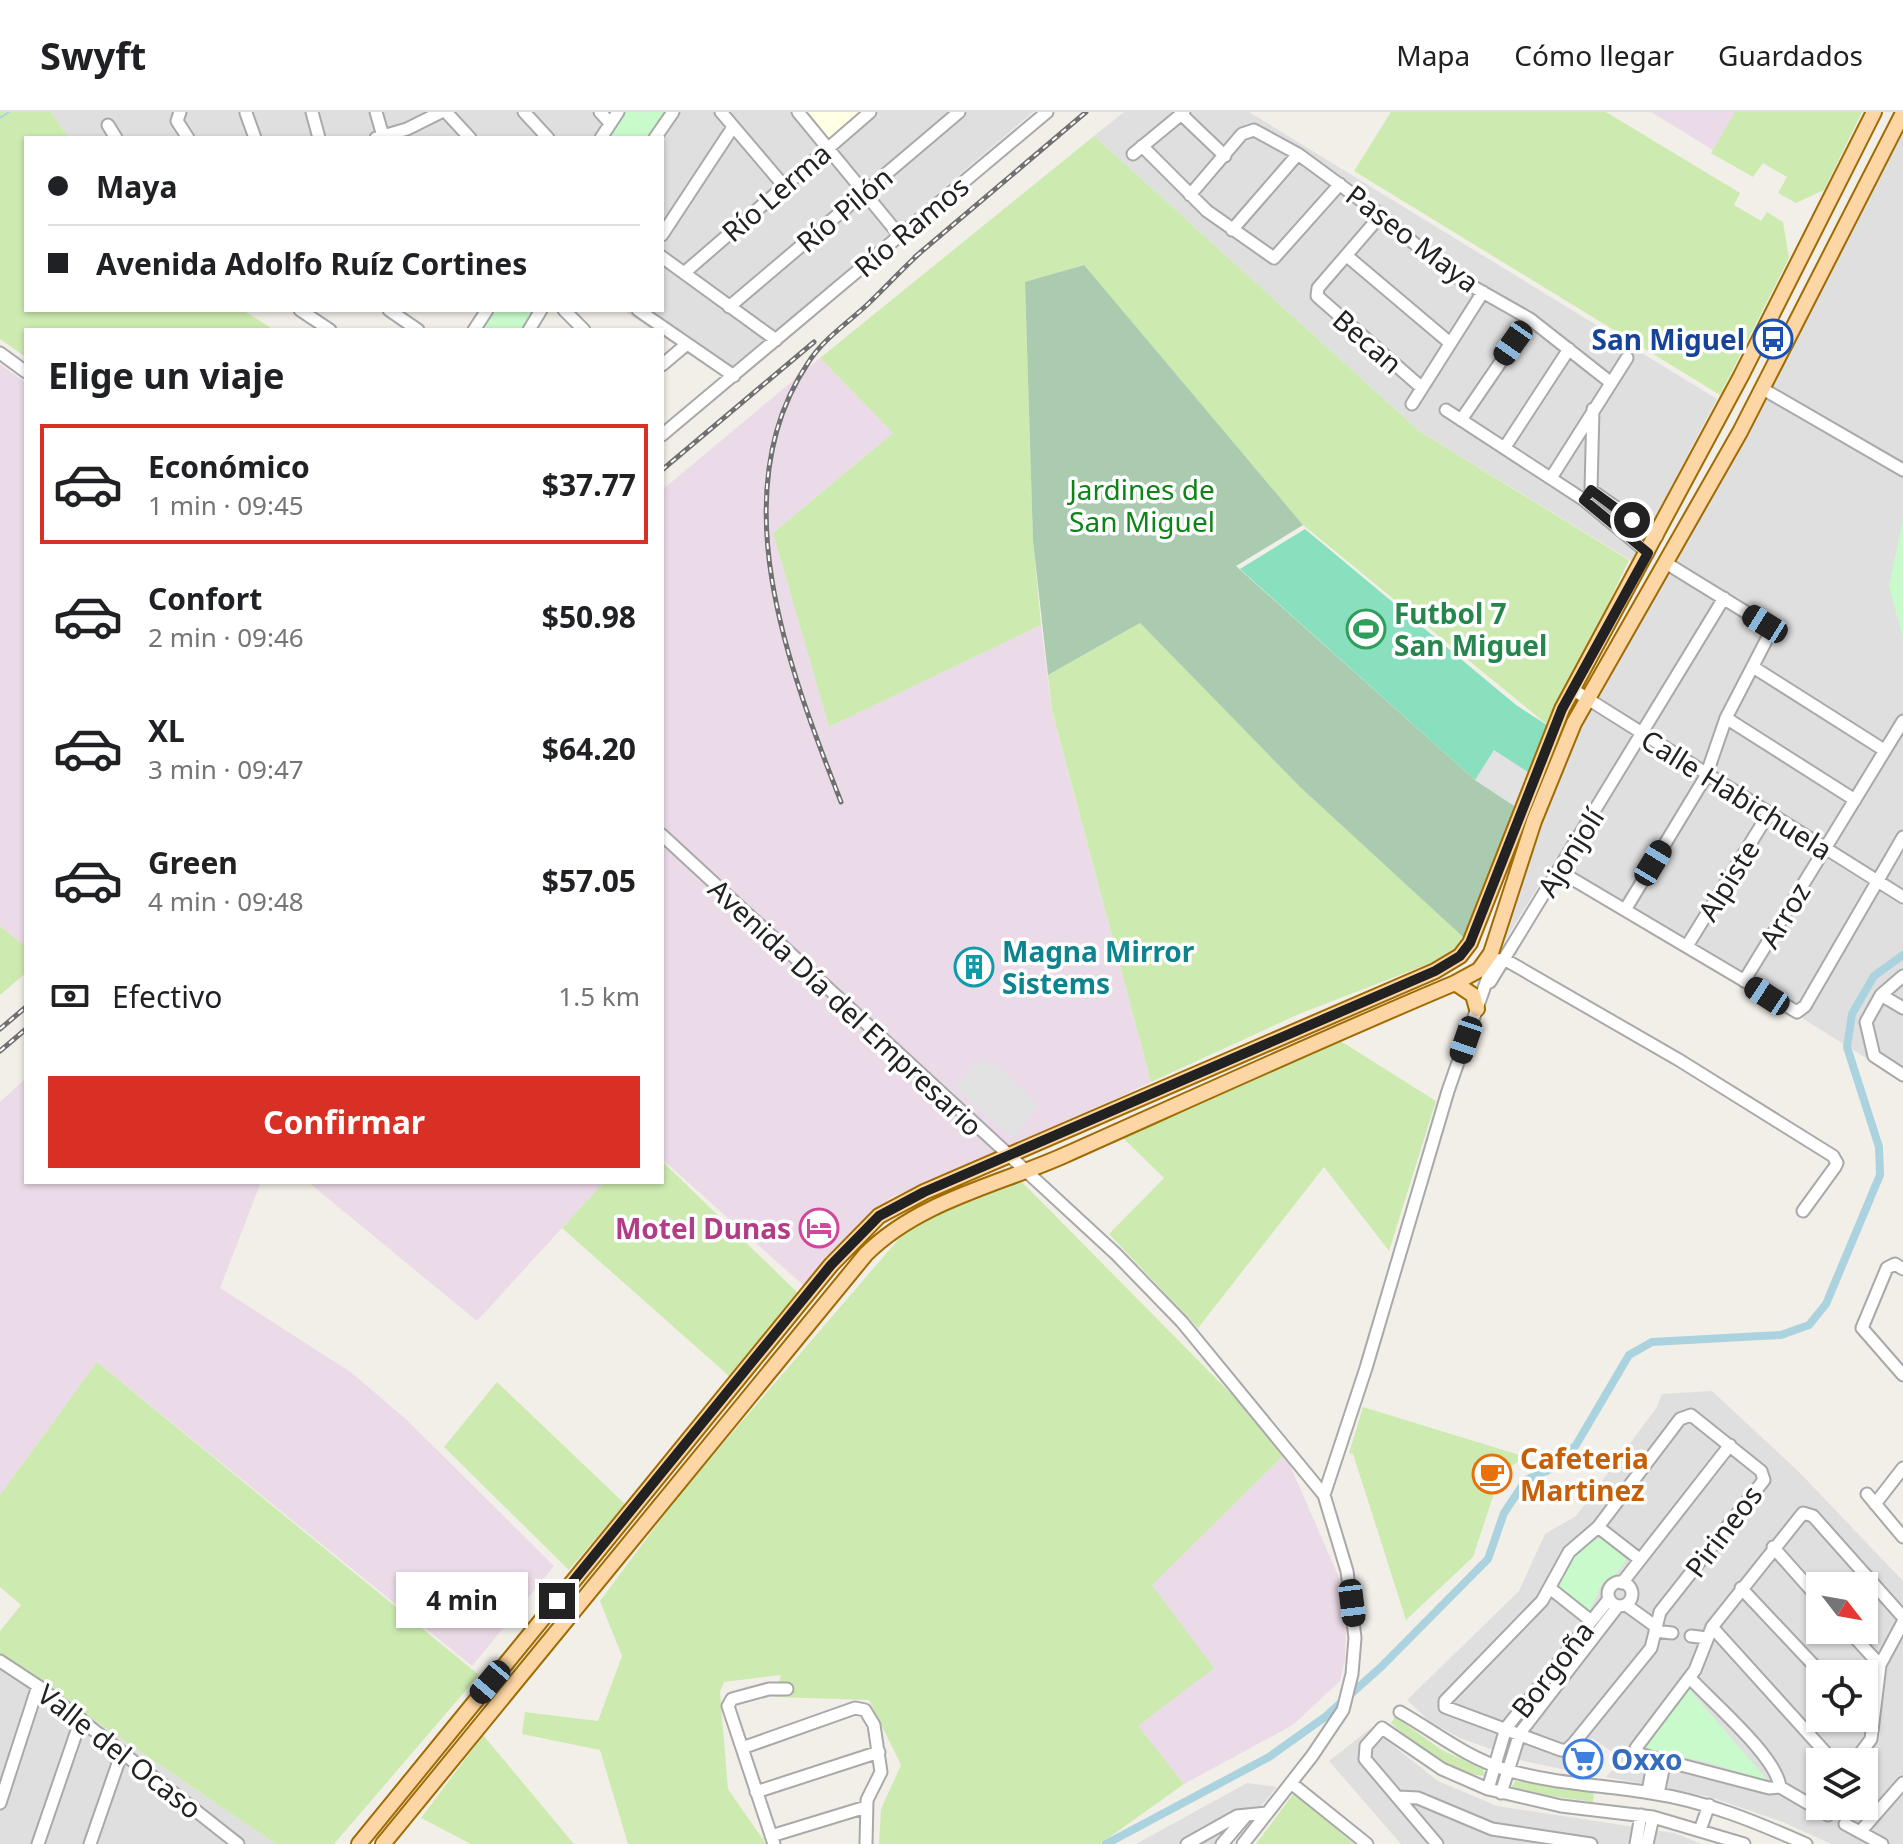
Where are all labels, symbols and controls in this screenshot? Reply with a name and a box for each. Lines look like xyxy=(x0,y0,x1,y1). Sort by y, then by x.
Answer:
text: Swyft xyxy=(40,29,146,81)
text: Mapa xyxy=(1396,36,1470,74)
text: Cómo llegar xyxy=(1514,36,1674,74)
text: Guardados xyxy=(1718,36,1863,74)
street label: Río Lerma xyxy=(713,134,839,250)
street label: Río Pilón xyxy=(788,158,900,260)
text: Maya xyxy=(96,166,177,207)
street label: Río Ramos xyxy=(846,167,976,285)
street label: Paseo Maya xyxy=(1339,176,1487,300)
text: Avenida Adolfo Ruíz Cortines xyxy=(96,243,527,284)
street label: Becan xyxy=(1325,300,1411,382)
car xyxy=(1489,316,1537,370)
bus stop icon: San Miguel xyxy=(1752,318,1794,360)
place label: San Miguel xyxy=(1592,320,1745,358)
text: Elige un viaje xyxy=(48,351,285,400)
text: Económico xyxy=(148,446,310,487)
icon: car xyxy=(52,448,124,520)
text: $37.77 xyxy=(542,464,636,505)
park label: Jardines de San Miguel xyxy=(1066,470,1215,540)
text: 1 min · 09:45 xyxy=(148,487,304,523)
route start xyxy=(1614,502,1650,538)
text: Confort xyxy=(148,578,262,619)
icon: car xyxy=(52,580,124,652)
place label: Futbol 7 San Miguel xyxy=(1394,594,1547,664)
text: $50.98 xyxy=(542,596,636,637)
car xyxy=(1738,601,1792,647)
sports icon: Futbol 7 San Miguel xyxy=(1345,608,1387,650)
text: 2 min · 09:46 xyxy=(148,619,304,655)
text: XL xyxy=(148,710,185,751)
icon: car xyxy=(52,712,124,784)
street label: Calle Habichuela xyxy=(1634,720,1840,868)
text: $64.20 xyxy=(542,728,636,769)
text: 3 min · 09:47 xyxy=(148,751,304,787)
street label: Ajonjolí xyxy=(1528,800,1612,904)
street label: Alpiste xyxy=(1688,832,1768,928)
car xyxy=(1630,836,1676,890)
text: Green xyxy=(148,842,238,883)
icon: car xyxy=(52,844,124,916)
text: $57.05 xyxy=(542,860,636,901)
street label: Avenida Día del Empresario xyxy=(701,870,991,1144)
street label: Arroz xyxy=(1750,875,1818,955)
text: 4 min · 09:48 xyxy=(148,883,304,919)
place label: Magna Mirror Sistems xyxy=(1002,932,1195,1002)
building icon: Magna Mirror Sistems xyxy=(953,946,995,988)
car xyxy=(1740,973,1794,1019)
icon: cash xyxy=(48,974,92,1018)
text: Efectivo xyxy=(112,976,222,1017)
text: 1.5 km xyxy=(558,978,640,1014)
car xyxy=(1447,1013,1485,1067)
button: Confirmar xyxy=(48,1076,640,1168)
hotel icon: Motel Dunas xyxy=(798,1207,840,1249)
place label: Motel Dunas xyxy=(615,1209,791,1247)
place label: Cafeteria Martinez xyxy=(1520,1439,1649,1509)
cafe icon: Cafeteria Martinez xyxy=(1471,1453,1513,1495)
street label: Pirineos xyxy=(1676,1477,1770,1585)
north arrow xyxy=(1806,1572,1878,1644)
map controls xyxy=(1806,1572,1878,1820)
callout: 4 min xyxy=(397,1573,529,1629)
car xyxy=(1337,1578,1367,1628)
text: 4 min xyxy=(426,1582,498,1618)
route end xyxy=(539,1583,575,1619)
street label: Borgoña xyxy=(1502,1613,1602,1725)
car xyxy=(465,1656,515,1708)
button: locate xyxy=(1806,1660,1878,1732)
street label: Valle del Ocaso xyxy=(30,1675,210,1827)
supermarket icon: Oxxo xyxy=(1562,1738,1604,1780)
place label: Oxxo xyxy=(1611,1740,1682,1778)
button: layers xyxy=(1806,1748,1878,1820)

